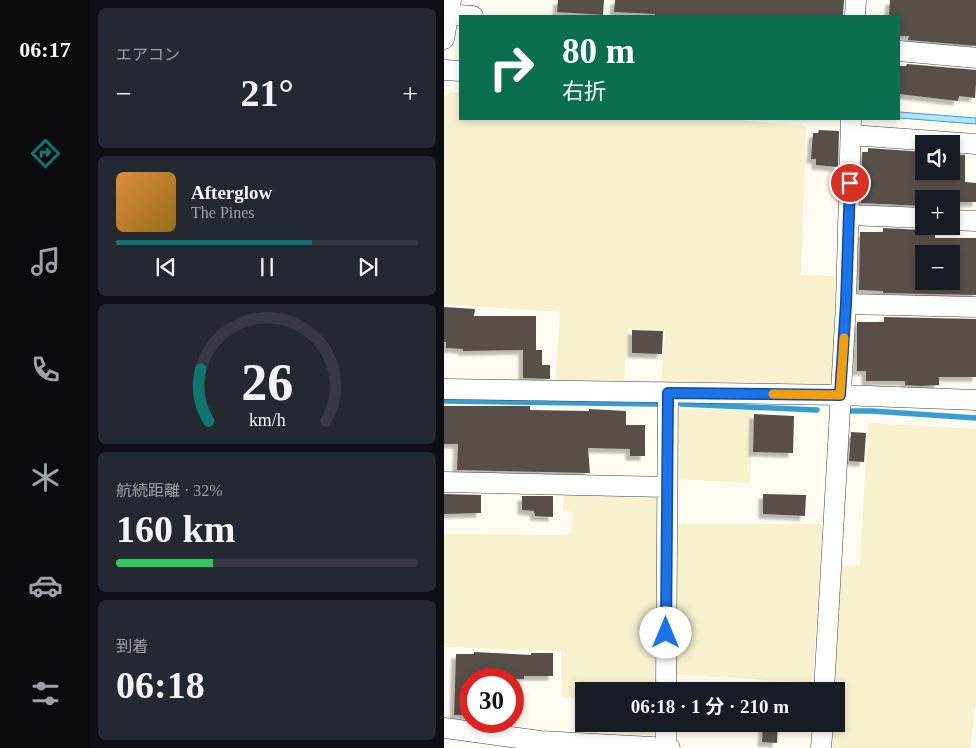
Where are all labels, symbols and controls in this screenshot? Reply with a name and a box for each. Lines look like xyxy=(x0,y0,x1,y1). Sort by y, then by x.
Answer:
text: 80 m xyxy=(562,32,635,71)
icon: right xyxy=(479,35,544,100)
text: 06:17 xyxy=(19,37,71,62)
text: エアコン xyxy=(116,46,180,63)
text: 21° xyxy=(240,72,294,114)
text: − xyxy=(116,78,132,109)
text: + xyxy=(402,78,418,109)
text: 右折 xyxy=(562,79,606,104)
map controls xyxy=(915,135,960,290)
button: sound xyxy=(915,135,960,180)
icon: directions xyxy=(28,136,63,171)
pin xyxy=(829,162,871,204)
icon: arrive xyxy=(836,169,864,197)
text: Afterglow xyxy=(191,182,272,203)
button: + xyxy=(915,190,960,235)
text: The Pines xyxy=(191,204,255,221)
icon: music xyxy=(28,244,63,279)
button: − xyxy=(915,245,960,290)
icon: previous xyxy=(152,253,180,281)
icon: pause xyxy=(253,253,281,281)
icon: next xyxy=(354,253,382,281)
icon: phone xyxy=(28,352,63,387)
text: 26 xyxy=(241,354,293,411)
text: km/h xyxy=(249,410,285,430)
icon: climate xyxy=(28,460,63,495)
text: 航続距離 · 32% xyxy=(116,482,223,499)
text: 160 km xyxy=(116,508,235,550)
icon: car xyxy=(28,568,63,603)
position arrow xyxy=(639,606,691,658)
text: 到着 xyxy=(116,638,148,655)
text: 06:18 xyxy=(116,664,205,706)
speed limit sign: 30 xyxy=(459,668,524,733)
icon: filters xyxy=(28,676,63,711)
text: 06:18 · 1 分 · 210 m xyxy=(631,696,789,717)

